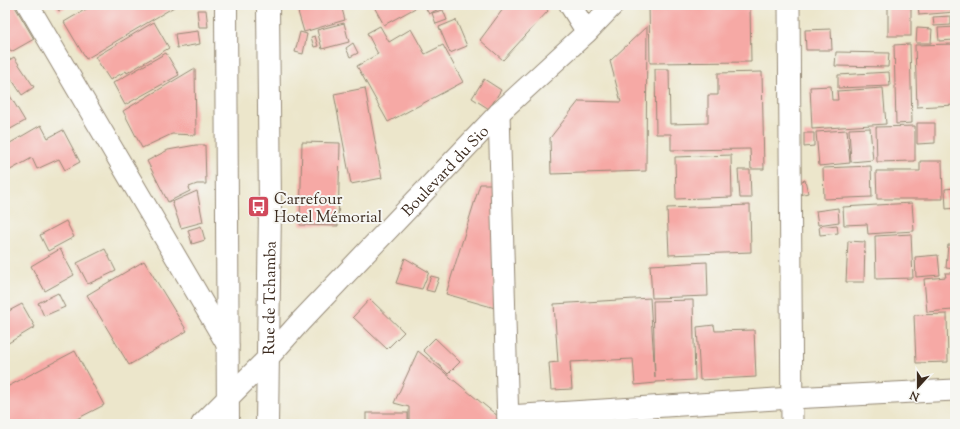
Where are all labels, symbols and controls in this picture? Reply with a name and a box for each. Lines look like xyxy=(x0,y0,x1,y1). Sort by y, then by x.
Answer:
street label: Boulevard du Sio xyxy=(397,121,495,223)
place label: Carrefour Hotel Mémorial xyxy=(274,189,383,230)
bus stop icon: Carrefour Hotel Mémorial xyxy=(245,194,271,220)
street label: Rue de Tchamba xyxy=(259,240,284,355)
north arrow xyxy=(898,367,938,407)
text: N xyxy=(908,386,923,405)

